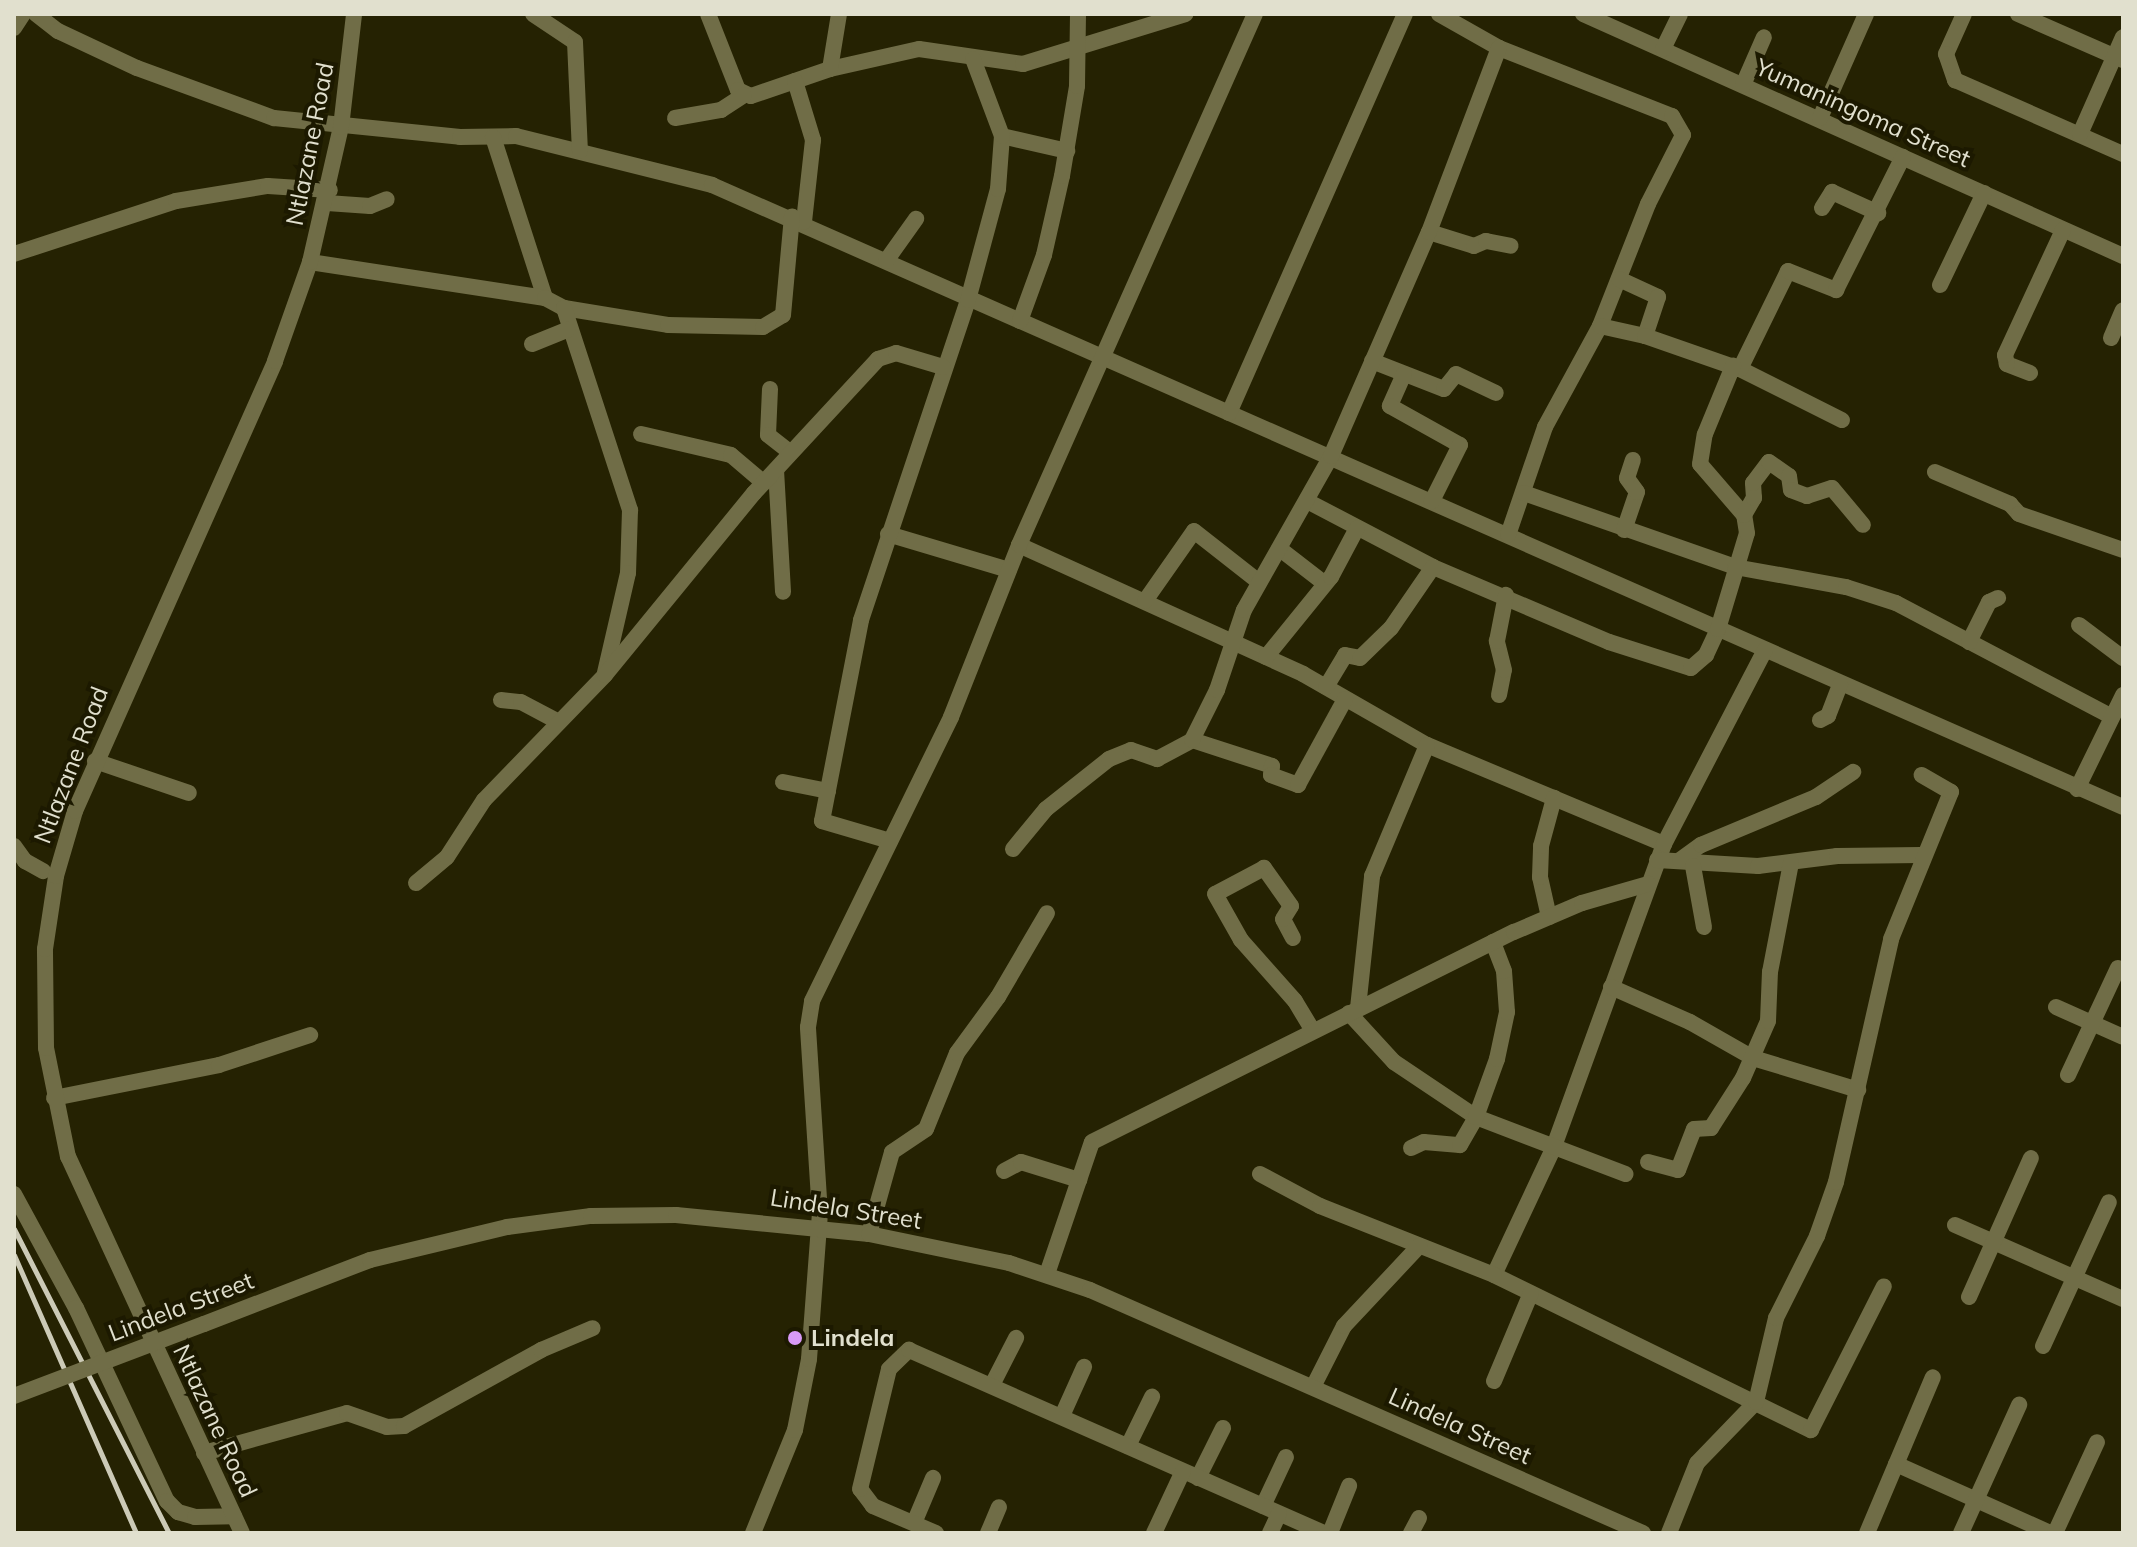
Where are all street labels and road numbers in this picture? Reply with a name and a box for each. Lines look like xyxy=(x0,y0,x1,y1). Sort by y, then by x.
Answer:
street label: Yumaningoma Street xyxy=(1751,53,1975,173)
street label: Ntlazane Road xyxy=(280,60,340,228)
street label: Ntlazane Road xyxy=(28,683,114,847)
street label: Lindela Street xyxy=(768,1183,924,1235)
street label: Lindela Street xyxy=(104,1266,258,1348)
street label: Ntlazane Road xyxy=(167,1340,263,1502)
street label: Lindela Street xyxy=(1384,1382,1536,1470)

